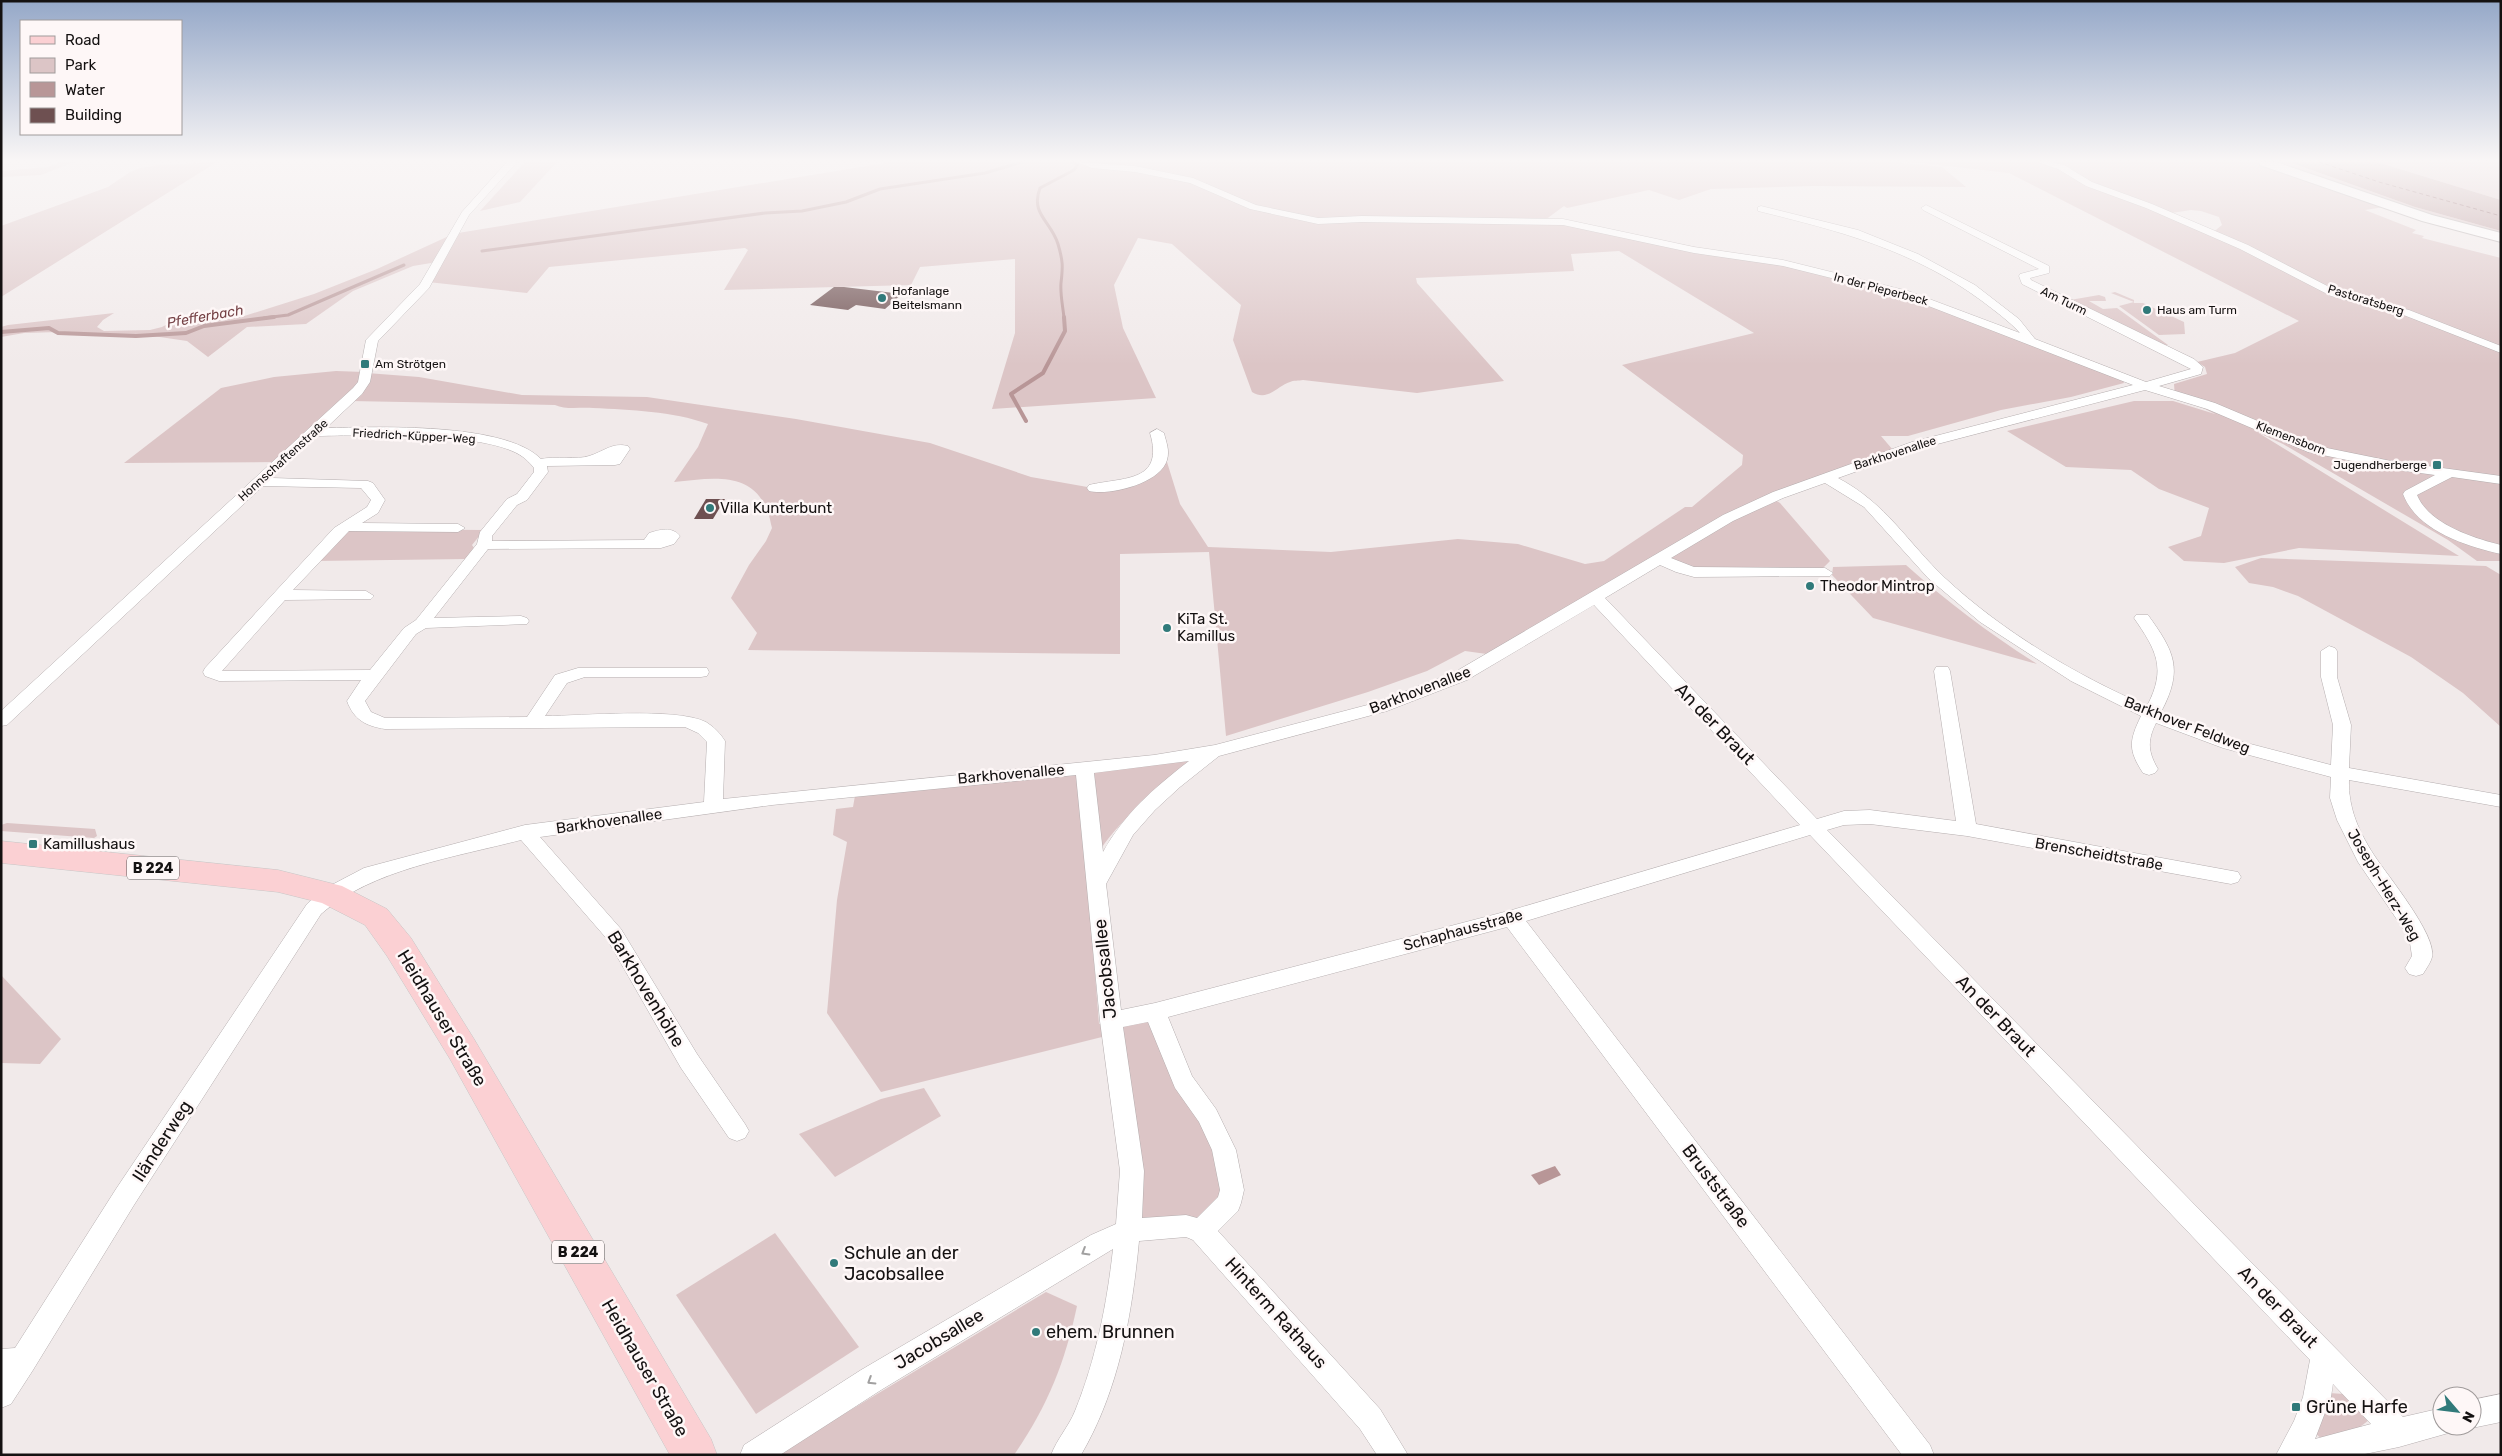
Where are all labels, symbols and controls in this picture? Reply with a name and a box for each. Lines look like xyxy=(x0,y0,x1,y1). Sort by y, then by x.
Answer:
legend xyxy=(20,20,182,135)
text: Road xyxy=(65,31,101,49)
text: Park xyxy=(65,56,96,74)
text: Water xyxy=(65,81,105,99)
text: Building xyxy=(65,106,122,124)
street label: In der Pieperbeck xyxy=(1832,270,1930,309)
street label: Pastoratsberg xyxy=(2326,282,2406,318)
place label: Hofanlage Beitelsmann xyxy=(892,284,962,312)
street label: Am Turm xyxy=(2039,284,2089,318)
marker: Hofanlage Beitelsmann xyxy=(876,292,888,304)
water label: Pfefferbach xyxy=(165,301,245,332)
place label: Haus am Turm xyxy=(2157,303,2237,317)
marker: Haus am Turm xyxy=(2141,304,2153,316)
place label: Am Strötgen xyxy=(375,357,446,371)
marker: Am Strötgen xyxy=(359,358,371,370)
street label: Honnschaftenstraße xyxy=(235,416,331,504)
street label: Klemensborn xyxy=(2254,418,2328,458)
street label: Friedrich-Küpper-Weg xyxy=(352,426,476,446)
street label: Barkhovenallee xyxy=(1852,433,1938,473)
place label: Jugendherberge xyxy=(2333,458,2427,472)
marker: Jugendherberge xyxy=(2431,459,2443,471)
place label: Villa Kunterbunt xyxy=(720,499,832,517)
marker: Villa Kunterbunt xyxy=(704,502,716,514)
place label: Theodor Mintrop xyxy=(1820,577,1935,595)
marker: Theodor Mintrop xyxy=(1804,580,1816,592)
place label: KiTa St. Kamillus xyxy=(1177,610,1235,645)
marker: KiTa St. Kamillus xyxy=(1161,622,1173,634)
street label: Barkhovenallee xyxy=(1367,662,1473,718)
street label: An der Braut xyxy=(1670,678,1760,770)
street label: Barkhover Feldweg xyxy=(2121,693,2253,757)
street label: Barkhovenallee xyxy=(957,760,1065,788)
street label: Barkhovenallee xyxy=(555,805,663,837)
street label: Joseph-Herz-Weg xyxy=(2343,826,2425,944)
street label: Brenscheidtstraße xyxy=(2034,834,2164,874)
place label: Kamillushaus xyxy=(43,835,136,853)
marker: Kamillushaus xyxy=(27,838,39,850)
road number: B 224 xyxy=(127,856,179,880)
street label: Schaphausstraße xyxy=(1401,905,1525,955)
street label: Jacobsallee xyxy=(1089,918,1121,1020)
street label: Barkhovenhöhe xyxy=(603,927,689,1051)
street label: Heidhauser Straße xyxy=(393,946,491,1090)
street label: An der Braut xyxy=(1951,970,2041,1062)
street label: Iländerweg xyxy=(128,1096,196,1186)
street label: Bruststraße xyxy=(1677,1140,1755,1232)
road number: B 224 xyxy=(552,1240,604,1264)
place label: Schule an der Jacobsallee xyxy=(844,1242,959,1285)
one-way arrow xyxy=(1082,1246,1091,1256)
street label: Hinterm Rathaus xyxy=(1220,1253,1332,1373)
marker: Schule an der Jacobsallee xyxy=(828,1257,840,1269)
street label: An der Braut xyxy=(2233,1261,2323,1353)
street label: Heidhauser Straße xyxy=(597,1295,693,1441)
street label: Jacobsallee xyxy=(890,1304,988,1374)
place label: ehem. Brunnen xyxy=(1046,1321,1175,1343)
marker: ehem. Brunnen xyxy=(1030,1326,1042,1338)
one-way arrow xyxy=(867,1374,876,1384)
north arrow xyxy=(2432,1386,2482,1436)
place label: Grüne Harfe xyxy=(2306,1396,2408,1418)
marker: Grüne Harfe xyxy=(2290,1401,2302,1413)
text: N xyxy=(2458,1408,2478,1425)

